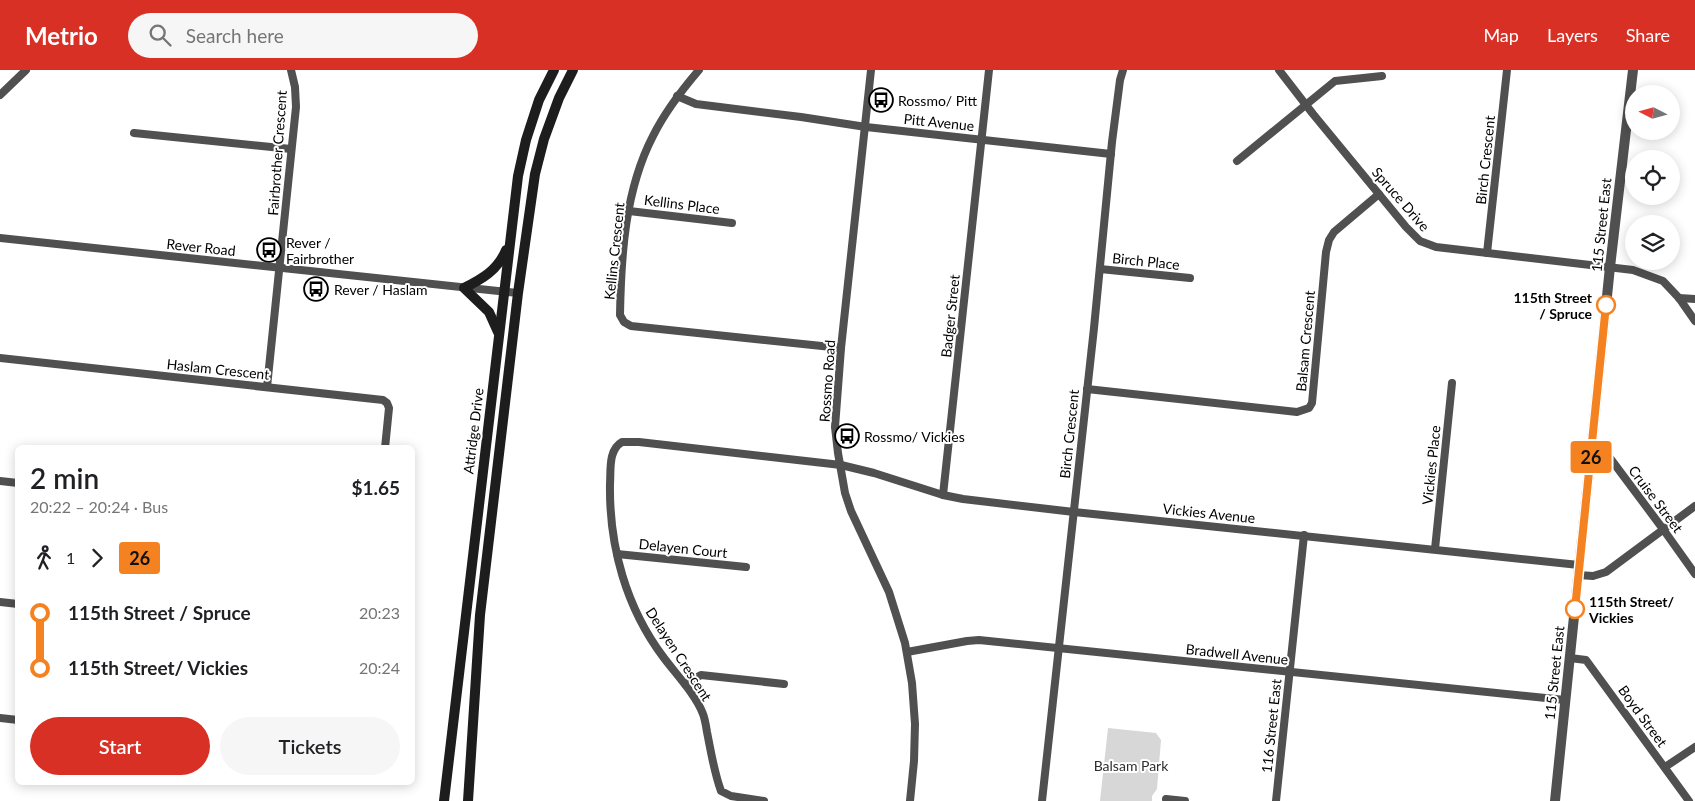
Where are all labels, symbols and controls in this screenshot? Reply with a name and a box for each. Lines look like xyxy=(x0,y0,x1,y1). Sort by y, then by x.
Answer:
search box xyxy=(128,13,478,58)
text: Metrio xyxy=(25,21,98,50)
icon: search xyxy=(146,21,174,49)
text: Search here xyxy=(186,24,284,47)
text: Map xyxy=(1483,24,1519,46)
text: Layers xyxy=(1547,24,1598,46)
text: Share xyxy=(1626,24,1670,46)
north arrow xyxy=(1625,85,1680,140)
map controls xyxy=(1625,85,1680,270)
bus stop icon: Rossmo/ Pitt xyxy=(868,87,894,113)
street label: Fairbrother Crescent xyxy=(264,90,290,216)
place label: Rossmo/ Pitt xyxy=(898,92,977,109)
street label: Pitt Avenue xyxy=(903,110,975,134)
street label: Birch Crescent xyxy=(1472,115,1498,205)
button: locate xyxy=(1625,150,1680,205)
street label: Spruce Drive xyxy=(1369,164,1433,234)
street label: 115 Street East xyxy=(1588,177,1614,273)
street label: Kellins Place xyxy=(643,191,721,217)
street label: Kellins Crescent xyxy=(600,201,628,301)
button: layers xyxy=(1625,215,1680,270)
place label: Rever / Fairbrother xyxy=(286,234,354,267)
street label: Rever Road xyxy=(166,235,236,259)
bus stop icon: Rever / Fairbrother xyxy=(256,237,282,263)
street label: Birch Place xyxy=(1111,249,1181,273)
street label: Badger Street xyxy=(937,274,963,358)
bus stop icon: Rever / Haslam xyxy=(303,276,329,302)
place label: Rever / Haslam xyxy=(334,281,428,298)
place label: 115th Street / Spruce xyxy=(1513,289,1593,322)
street label: Balsam Crescent xyxy=(1292,290,1318,392)
marker: 115th Street / Spruce xyxy=(1596,295,1616,315)
street label: Rossmo Road xyxy=(816,339,838,423)
street label: Haslam Crescent xyxy=(166,355,270,383)
street label: Attridge Drive xyxy=(459,387,487,475)
street label: Birch Crescent xyxy=(1056,389,1082,479)
bus stop icon: Rossmo/ Vickies xyxy=(834,423,860,449)
street label: Vickies Place xyxy=(1418,425,1444,505)
place label: Rossmo/ Vickies xyxy=(864,428,965,445)
line badge: 26 xyxy=(1568,441,1614,473)
text: 26 xyxy=(1581,446,1601,468)
text: 2 min xyxy=(30,461,99,495)
street label: Cruise Street xyxy=(1625,462,1687,536)
text: $1.65 xyxy=(351,476,400,499)
text: 20:22 – 20:24 · Bus xyxy=(30,497,168,516)
street label: Vickies Avenue xyxy=(1162,500,1256,526)
street label: Delayen Court xyxy=(638,535,728,561)
icon: walk xyxy=(30,544,58,572)
icon: forward xyxy=(83,544,111,572)
text: 26 xyxy=(129,547,150,569)
text: 1 xyxy=(66,548,75,567)
place label: 115th Street/ Vickies xyxy=(1588,593,1675,626)
marker: 115th Street/ Vickies xyxy=(1565,599,1585,619)
text: 115th Street / Spruce xyxy=(68,601,251,624)
text: 20:23 xyxy=(359,603,400,622)
street label: Delayen Crescent xyxy=(642,604,716,704)
street label: 115 Street East xyxy=(1541,625,1567,721)
street label: Bradwell Avenue xyxy=(1185,640,1289,668)
text: 115th Street/ Vickies xyxy=(68,656,248,679)
text: 20:24 xyxy=(359,658,400,677)
street label: 116 Street East xyxy=(1258,678,1284,774)
street label: Boyd Street xyxy=(1615,682,1671,750)
button: Start xyxy=(30,717,210,775)
button: Tickets xyxy=(220,717,400,775)
park label: Balsam Park xyxy=(1094,757,1169,774)

